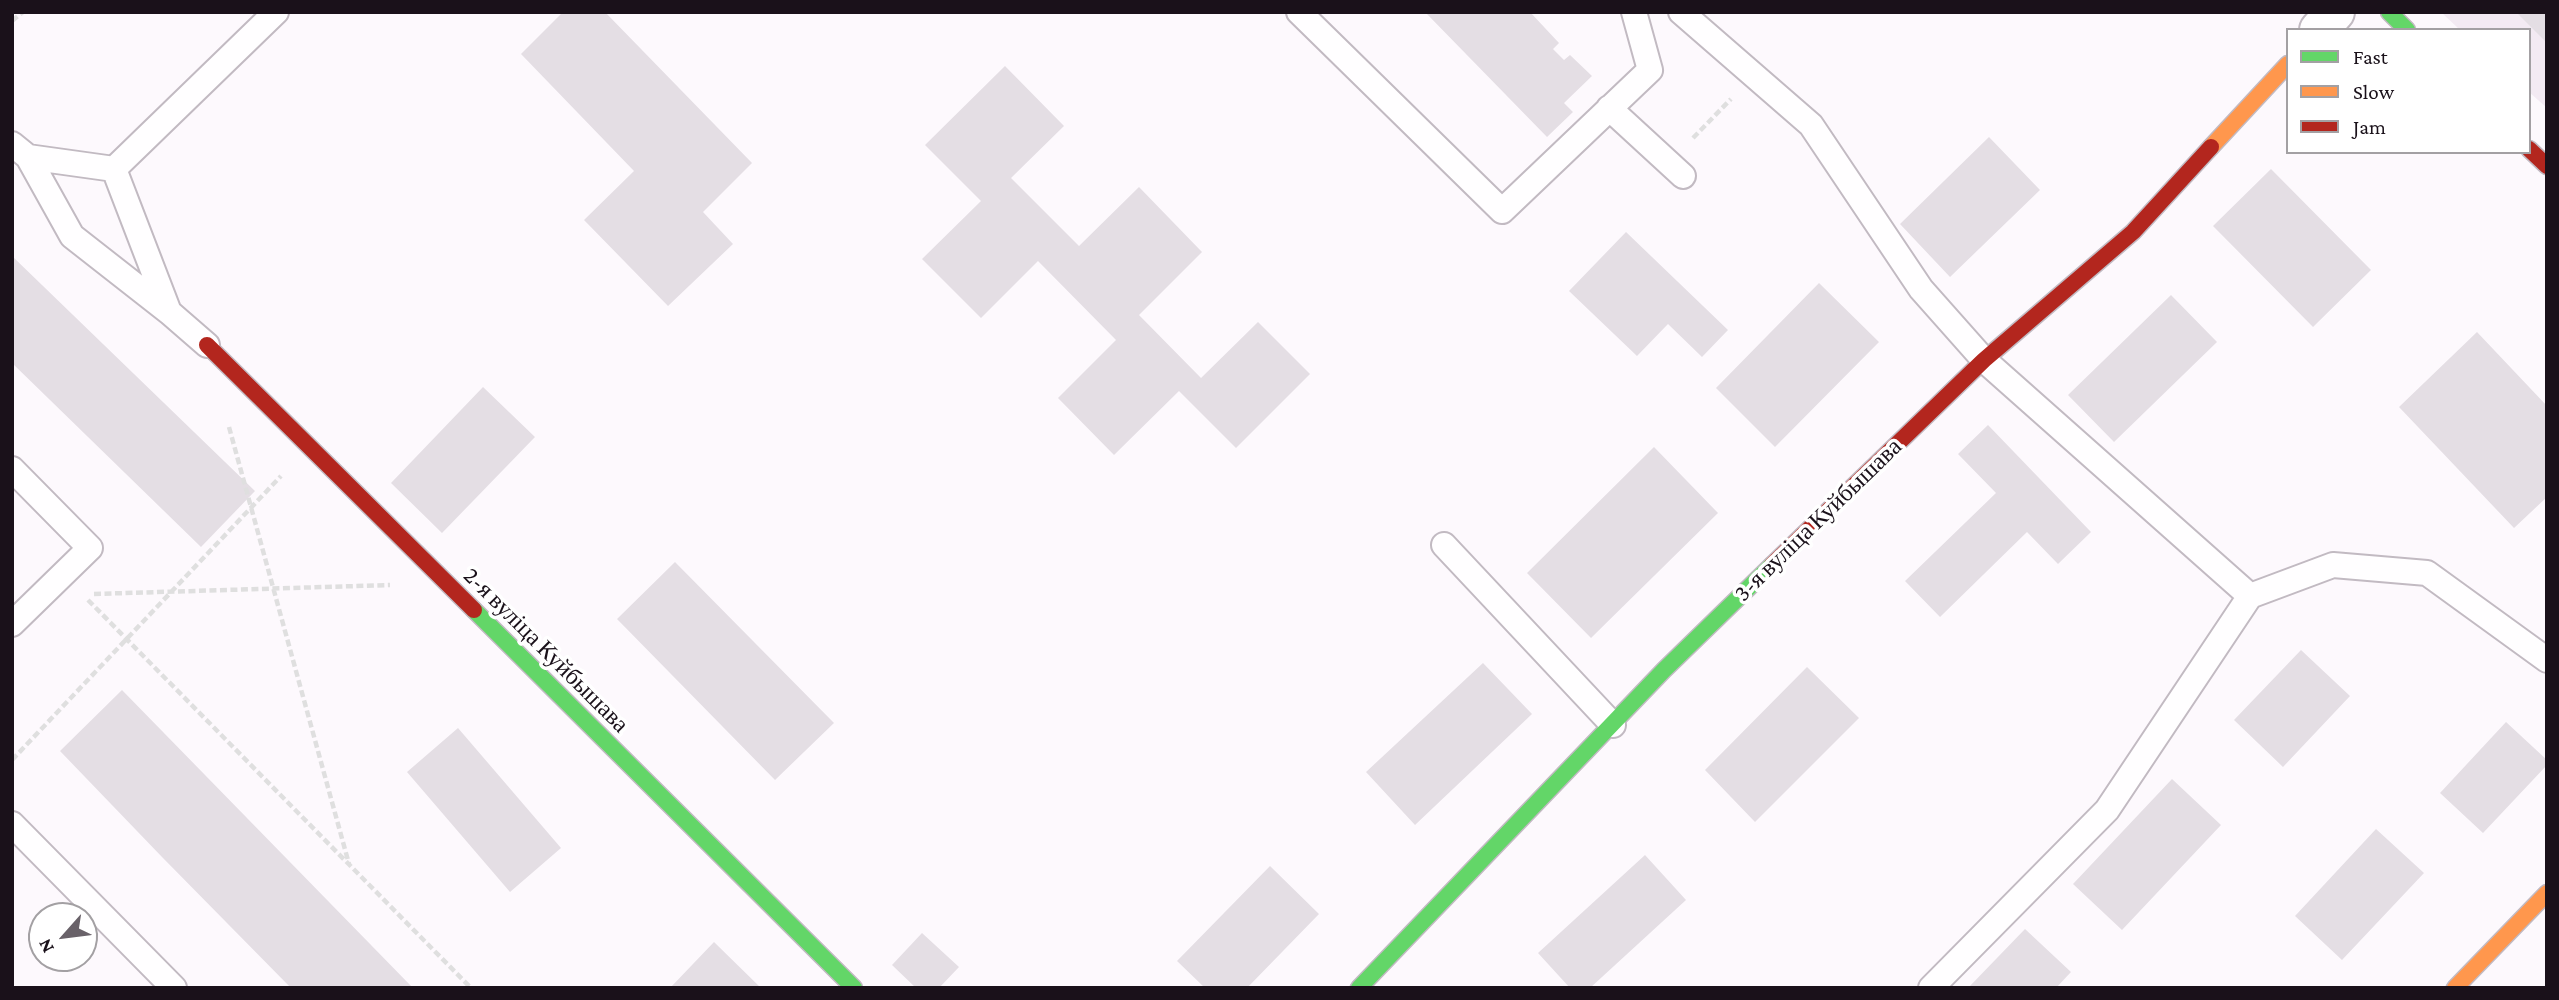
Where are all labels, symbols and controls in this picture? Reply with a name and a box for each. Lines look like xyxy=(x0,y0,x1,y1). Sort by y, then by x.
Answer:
legend xyxy=(2286,28,2531,154)
text: Fast xyxy=(2353,45,2388,69)
text: Slow xyxy=(2353,80,2394,104)
text: Jam xyxy=(2353,115,2386,139)
street label: 3-я вуліца Куйбышава xyxy=(1728,433,1908,607)
street label: 2-я вуліца Куйбышава xyxy=(457,561,635,739)
north arrow xyxy=(28,902,98,972)
text: N xyxy=(33,936,58,957)

